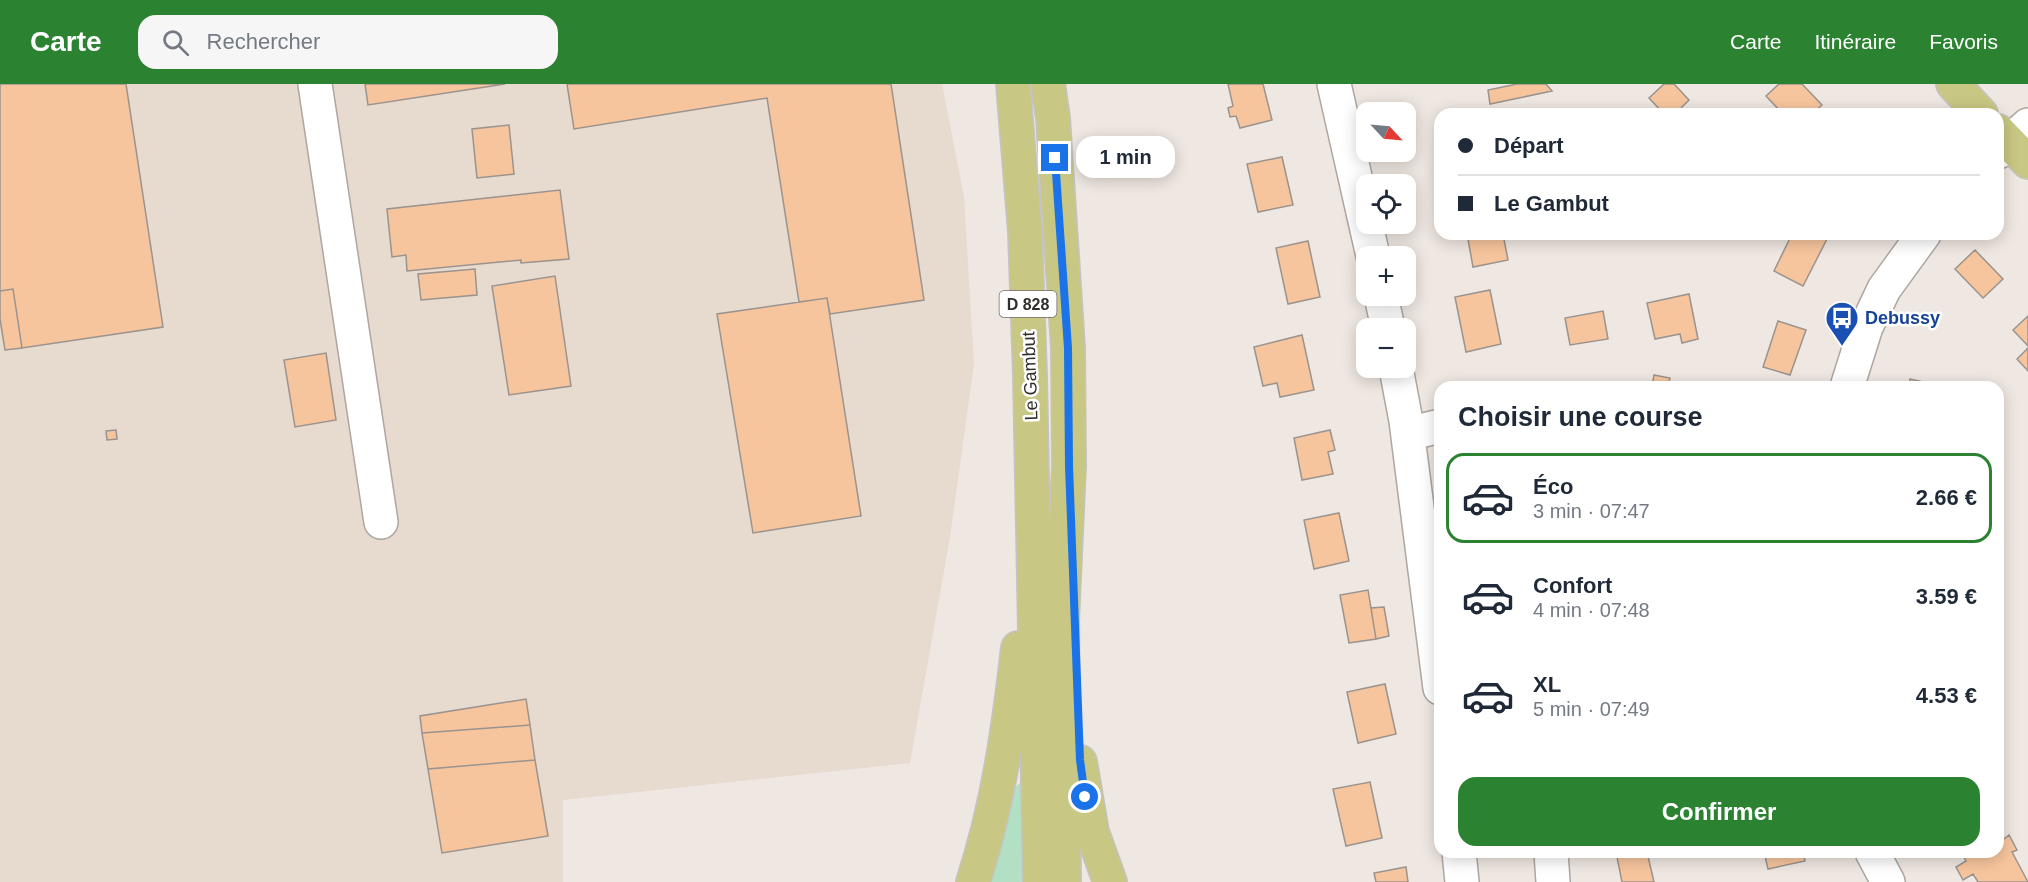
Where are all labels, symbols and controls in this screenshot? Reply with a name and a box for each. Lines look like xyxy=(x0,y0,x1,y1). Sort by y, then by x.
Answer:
search box xyxy=(138,15,558,69)
text: Carte xyxy=(30,26,102,57)
icon: search xyxy=(159,26,192,59)
text: Rechercher xyxy=(207,29,320,54)
text: Carte xyxy=(1730,30,1781,53)
text: Itinéraire xyxy=(1814,30,1896,53)
text: Favoris xyxy=(1929,30,1998,53)
north arrow xyxy=(1356,102,1416,162)
map controls xyxy=(1356,102,1416,378)
text: Départ xyxy=(1494,133,1564,158)
callout: 1 min xyxy=(1076,137,1175,179)
route end xyxy=(1041,144,1068,171)
text: 1 min xyxy=(1099,146,1152,168)
button: locate xyxy=(1356,174,1416,234)
text: Le Gambut xyxy=(1494,191,1609,216)
button: + xyxy=(1356,246,1416,306)
road number: D 828 xyxy=(1000,291,1056,317)
bus stop icon: Debussy xyxy=(1824,300,1860,347)
place label: Debussy xyxy=(1865,308,1940,328)
button: − xyxy=(1356,318,1416,378)
street label: Le Gambut xyxy=(1018,331,1042,421)
text: Choisir une course xyxy=(1458,402,1703,432)
icon: car xyxy=(1461,471,1515,525)
text: Éco xyxy=(1533,474,1573,499)
text: 2.66 € xyxy=(1916,485,1977,510)
text: 3 min · 07:47 xyxy=(1533,500,1650,522)
icon: car xyxy=(1461,570,1515,624)
text: Confort xyxy=(1533,573,1612,598)
text: 3.59 € xyxy=(1916,584,1977,609)
text: 4 min · 07:48 xyxy=(1533,599,1650,621)
icon: car xyxy=(1461,669,1515,723)
text: XL xyxy=(1533,672,1561,697)
text: 4.53 € xyxy=(1916,683,1977,708)
text: 5 min · 07:49 xyxy=(1533,698,1650,720)
button: Confirmer xyxy=(1458,777,1980,846)
route start xyxy=(1071,783,1098,810)

